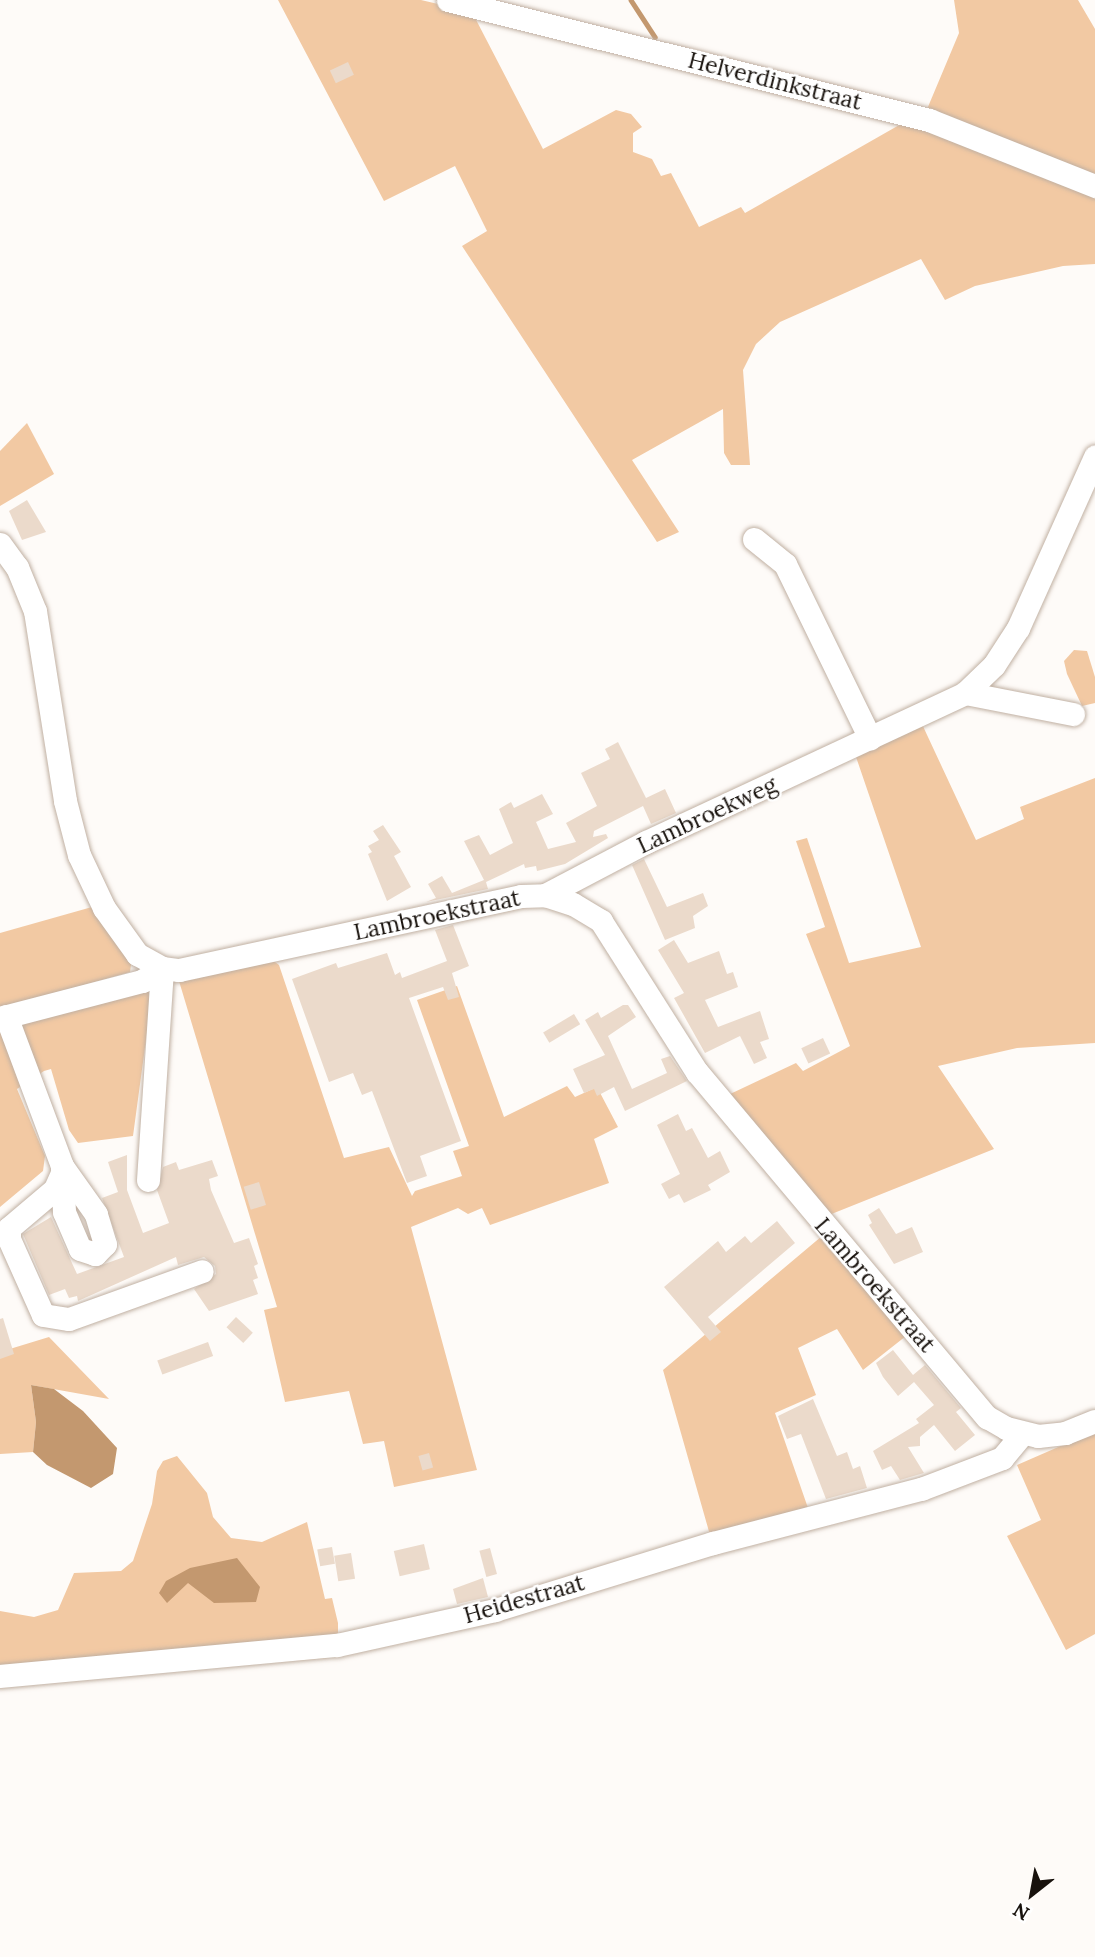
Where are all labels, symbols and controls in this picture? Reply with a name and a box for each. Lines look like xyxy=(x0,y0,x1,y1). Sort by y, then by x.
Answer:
street label: Helverdinkstraat xyxy=(685,46,865,116)
street label: Lambroekweg xyxy=(633,771,781,859)
street label: Lambroekstraat xyxy=(351,884,523,946)
street label: Lambroekstraat xyxy=(809,1212,941,1358)
street label: Heidestraat xyxy=(460,1569,588,1629)
north arrow xyxy=(997,1859,1067,1929)
text: N xyxy=(1009,1898,1034,1926)

